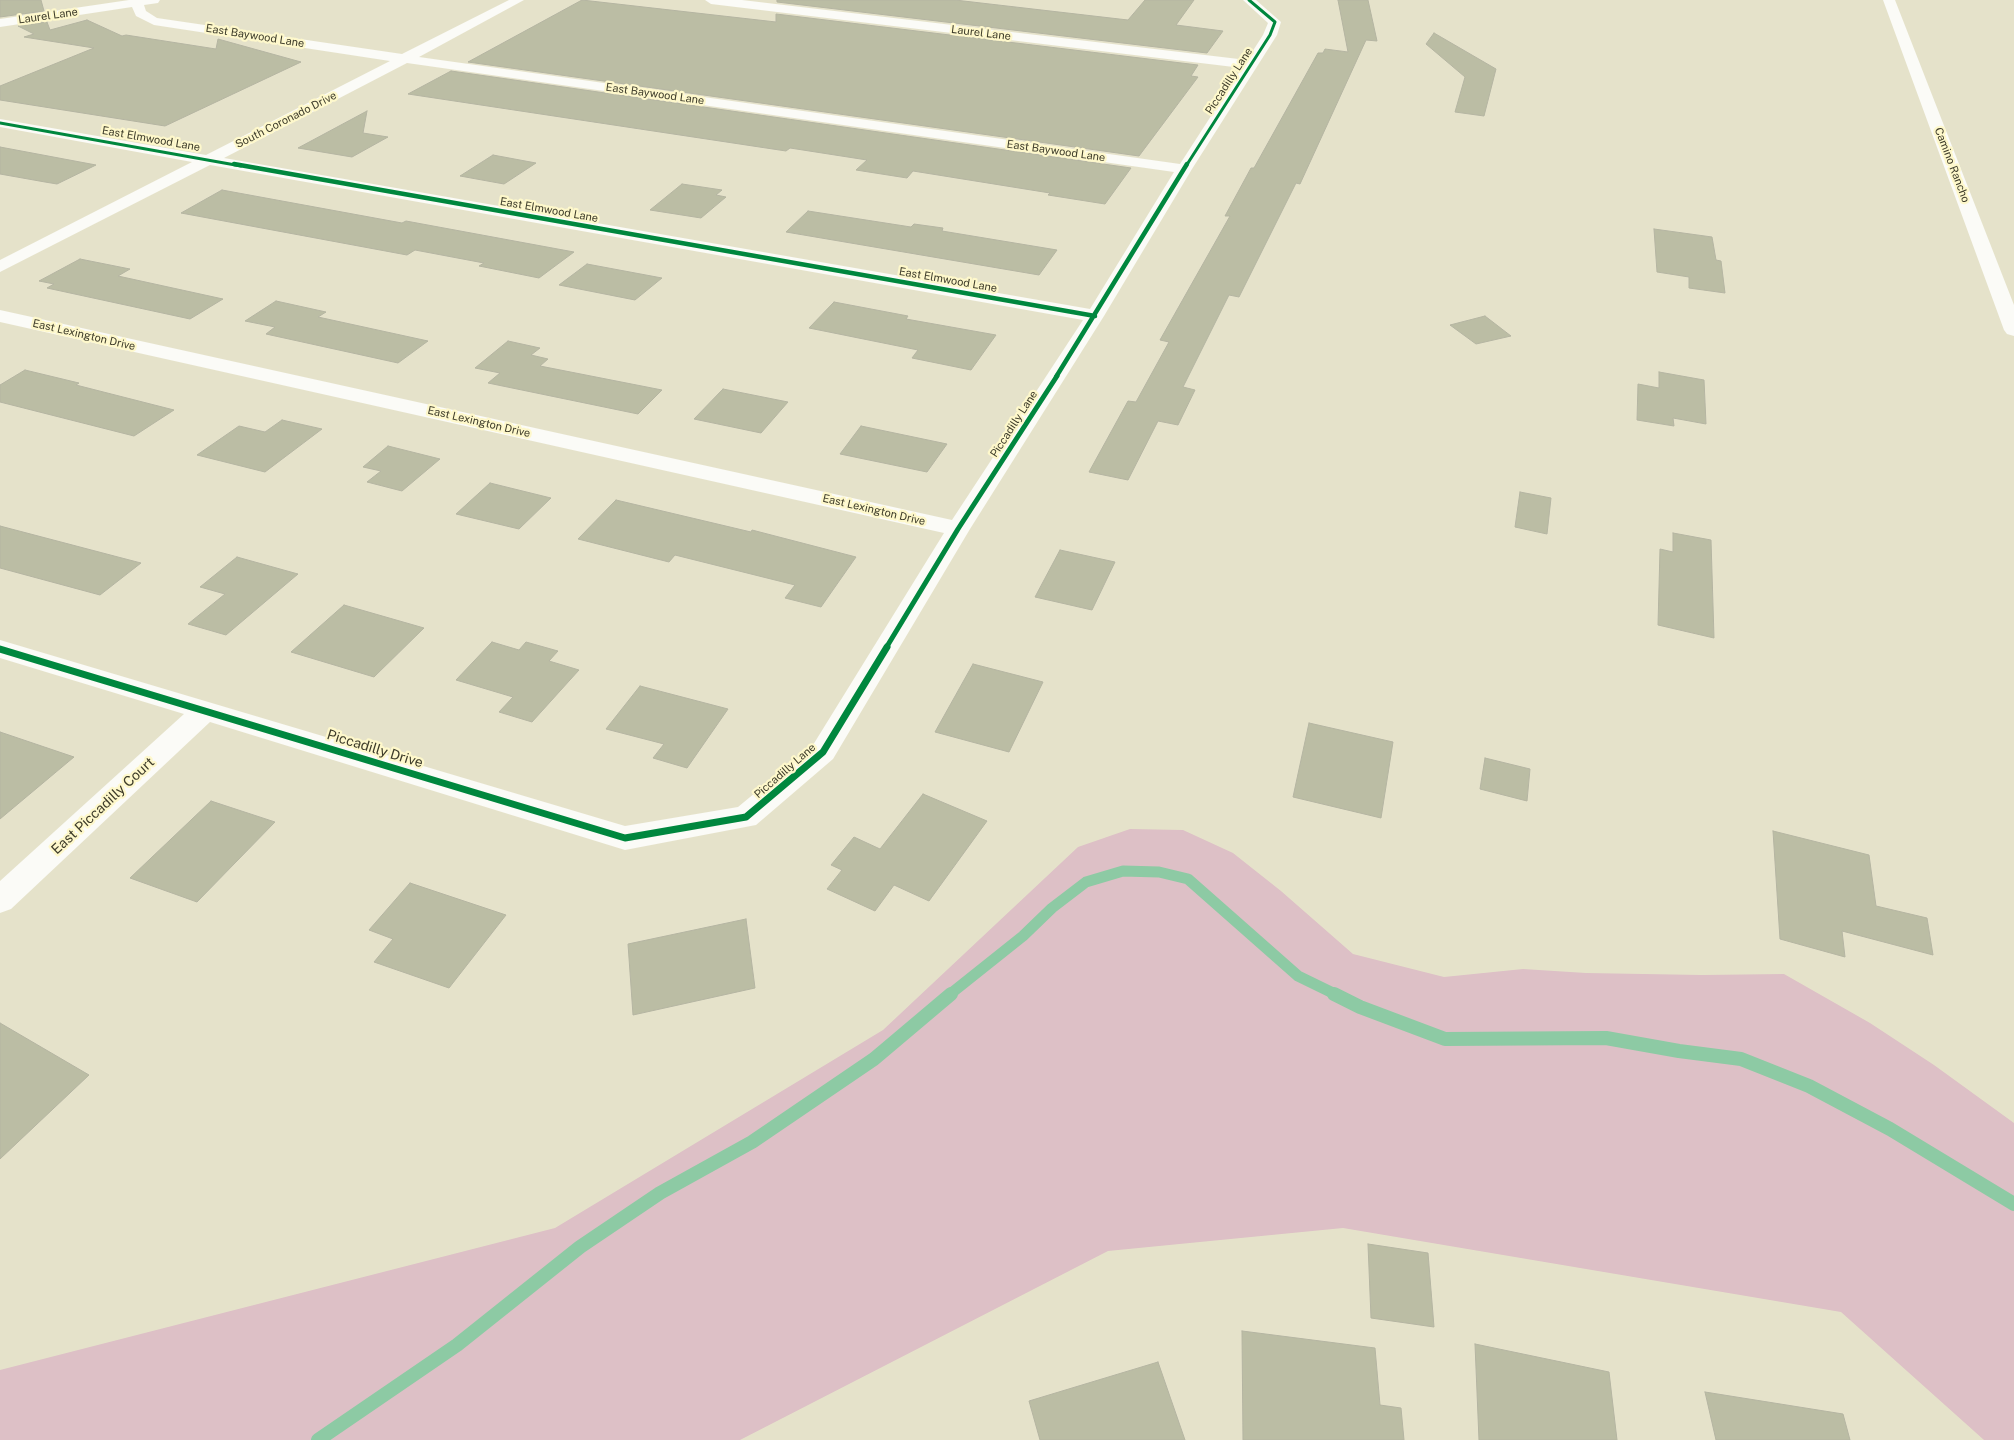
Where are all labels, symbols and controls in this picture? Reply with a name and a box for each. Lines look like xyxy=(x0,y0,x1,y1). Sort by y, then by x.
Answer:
street label: Laurel Lane xyxy=(17,5,79,27)
street label: East Baywood Lane xyxy=(205,22,305,50)
street label: Laurel Lane xyxy=(950,23,1012,43)
street label: Piccadilly Lane xyxy=(1203,45,1255,117)
street label: East Baywood Lane xyxy=(605,81,705,107)
street label: South Coronado Drive xyxy=(233,89,339,151)
street label: East Elmwood Lane xyxy=(101,124,201,154)
street label: Camino Rancho xyxy=(1932,126,1972,204)
street label: East Baywood Lane xyxy=(1006,138,1106,164)
street label: East Elmwood Lane xyxy=(499,195,599,225)
street label: East Elmwood Lane xyxy=(898,265,998,295)
street label: East Lexington Drive xyxy=(31,317,137,353)
street label: Piccadilly Lane xyxy=(988,388,1040,460)
street label: East Lexington Drive xyxy=(426,404,532,440)
street label: East Lexington Drive xyxy=(821,492,927,528)
street label: Piccadilly Drive xyxy=(325,726,425,772)
street label: Piccadilly Lane xyxy=(752,741,818,801)
street label: East Piccadilly Court xyxy=(48,754,158,858)

